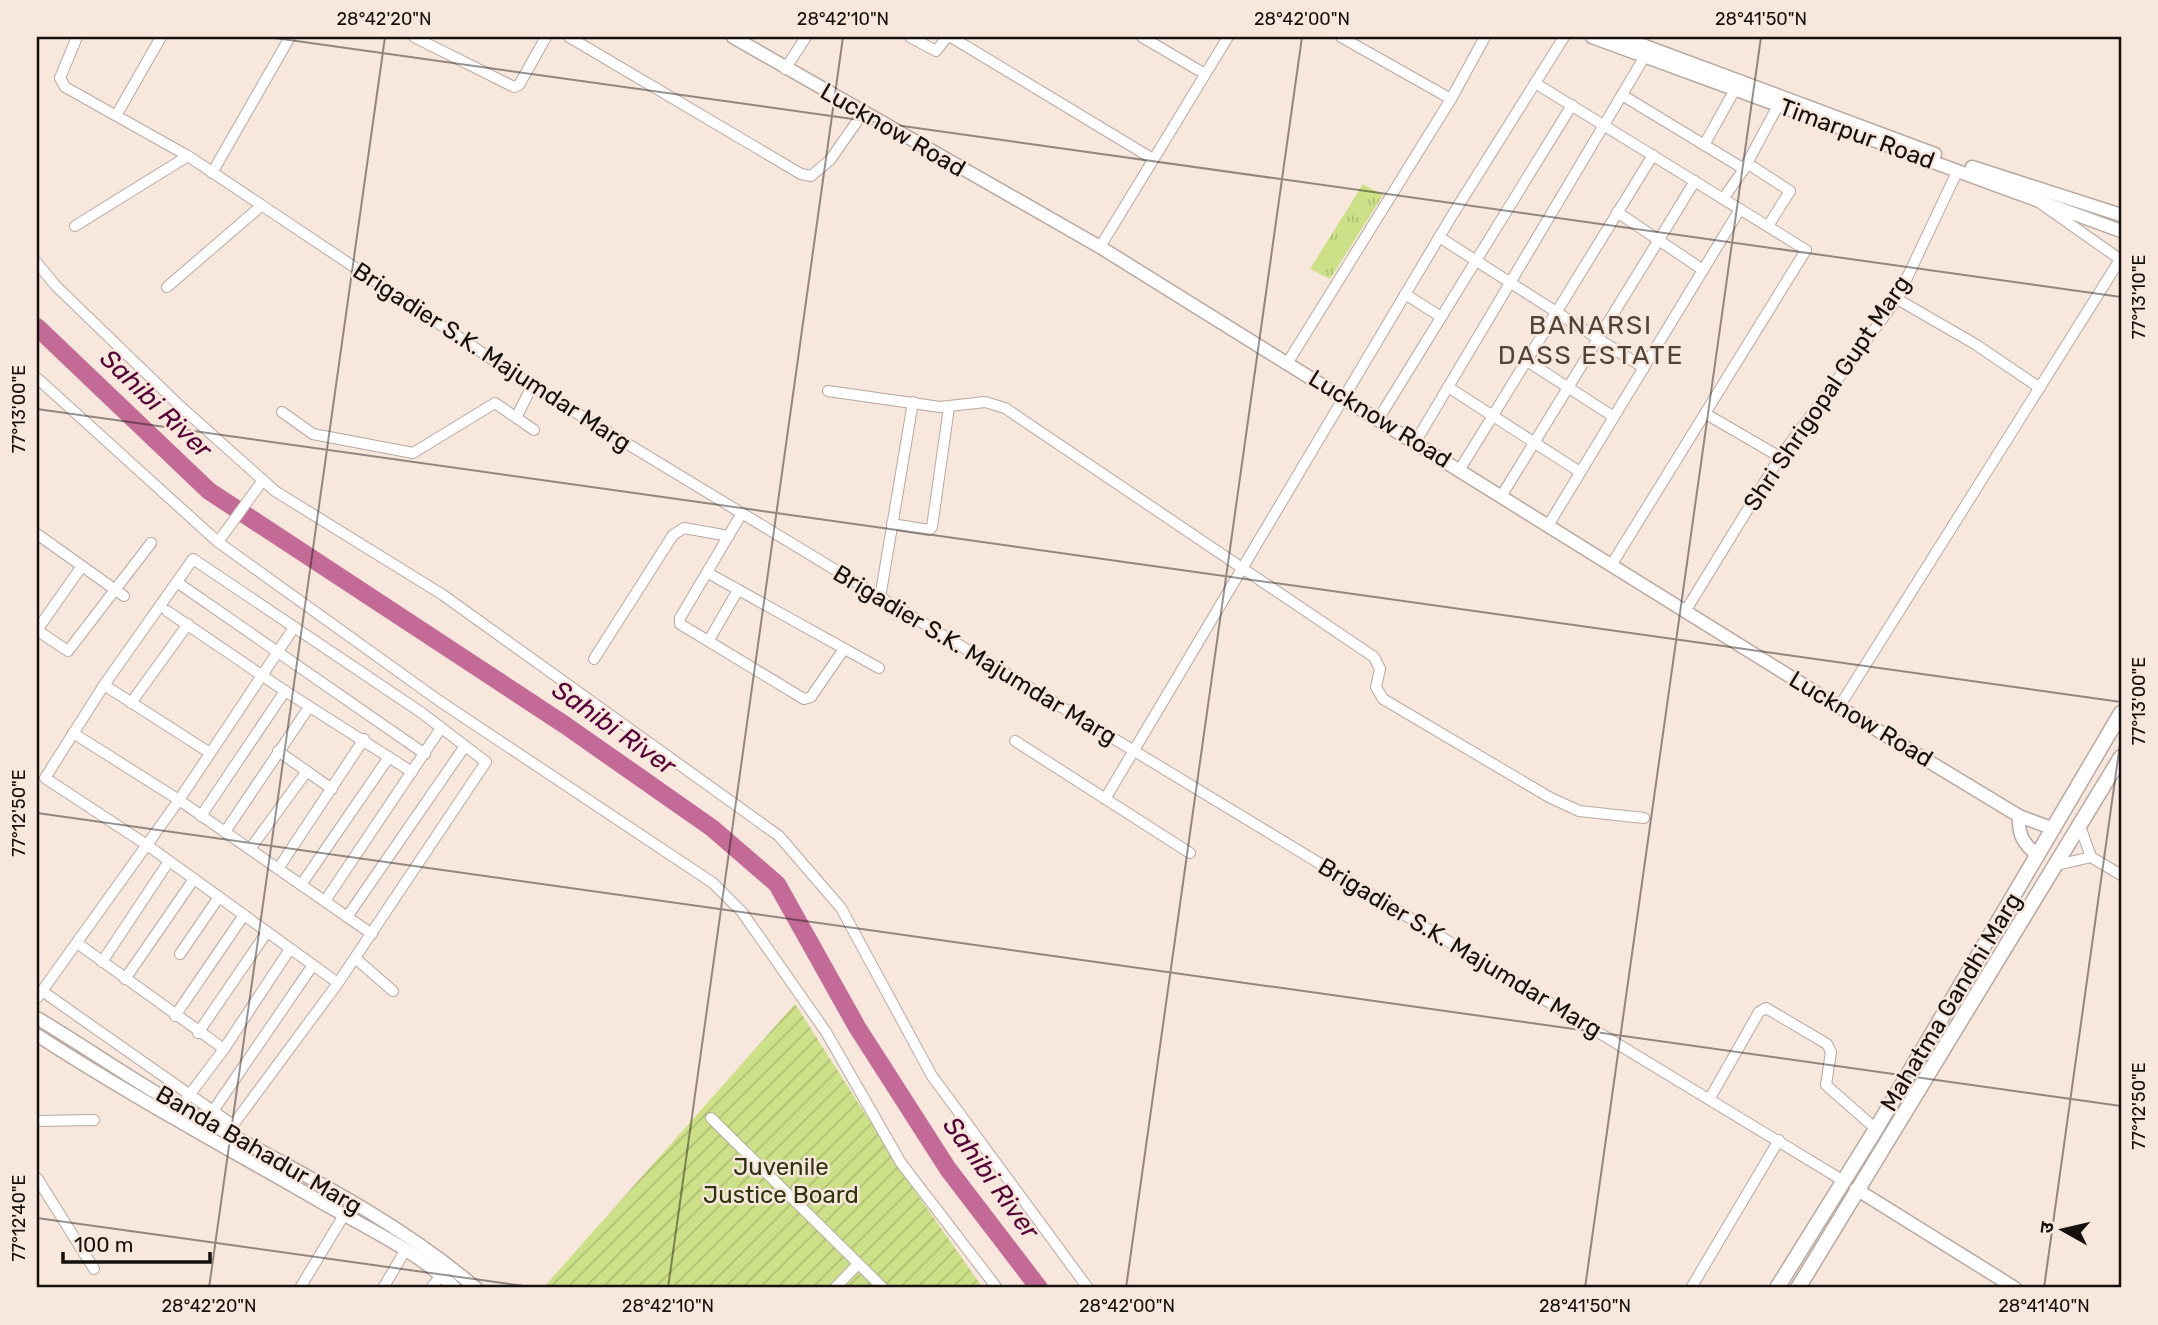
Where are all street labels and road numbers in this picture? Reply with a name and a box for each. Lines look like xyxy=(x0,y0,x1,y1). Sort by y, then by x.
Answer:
street label: Lucknow Road xyxy=(816,77,970,183)
street label: Timarpur Road xyxy=(1775,93,1939,175)
street label: Brigadier S.K. Majumdar Marg xyxy=(348,257,636,457)
street label: Shri Shrigopal Gupt Marg xyxy=(1738,270,1916,516)
street label: Lucknow Road xyxy=(1304,364,1456,474)
street label: Brigadier S.K. Majumdar Marg xyxy=(828,559,1122,751)
street label: Lucknow Road xyxy=(1784,665,1938,773)
street label: Brigadier S.K. Majumdar Marg xyxy=(1313,852,1607,1044)
street label: Mahatma Gandhi Marg xyxy=(1875,888,2027,1116)
street label: Banda Bahadur Marg xyxy=(151,1080,367,1220)

